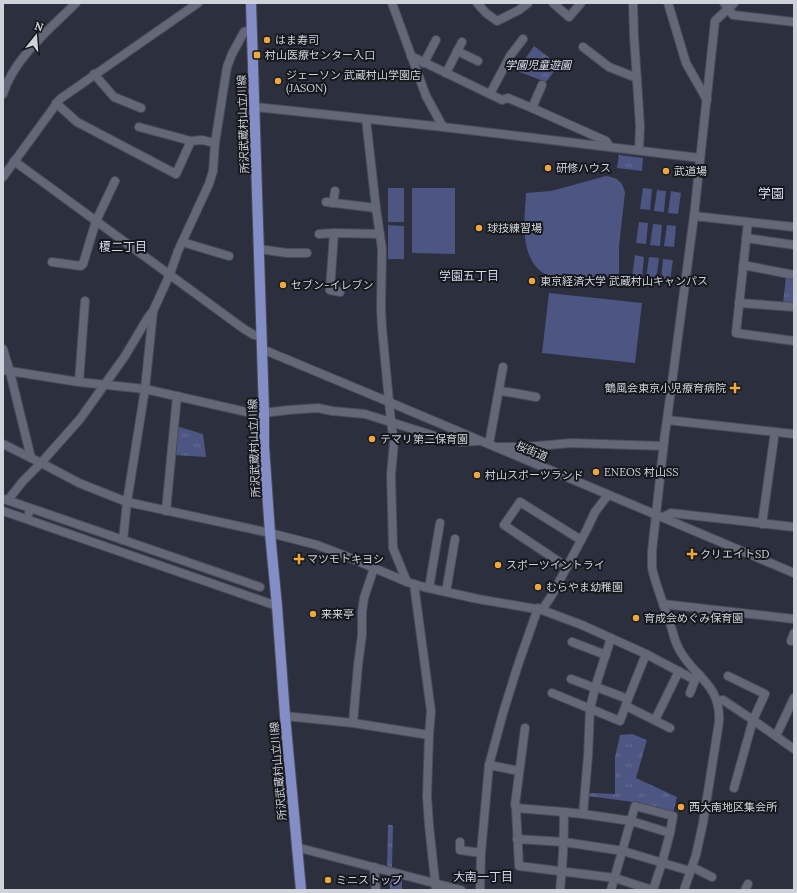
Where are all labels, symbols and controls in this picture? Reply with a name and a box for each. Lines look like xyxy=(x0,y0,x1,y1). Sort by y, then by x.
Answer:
north arrow xyxy=(16,16,56,56)
text: N xyxy=(33,18,46,35)
place label: はま寿司 xyxy=(275,33,319,47)
marker: はま寿司 xyxy=(262,35,272,45)
place label: 村山医療センター入口 xyxy=(265,48,375,62)
marker: 村山医療センター入口 xyxy=(252,50,262,60)
park label: 学園児童遊園 xyxy=(505,58,573,72)
place label: ジェーソン 武蔵村山学園店 (JASON) xyxy=(286,68,421,96)
street label: 所沢武蔵村山立川線 xyxy=(234,74,252,174)
marker: ジェーソン 武蔵村山学園店 (JASON) xyxy=(273,76,283,86)
place label: 研修ハウス xyxy=(556,161,611,175)
marker: 研修ハウス xyxy=(543,163,553,173)
place label: 武道場 xyxy=(674,164,707,178)
marker: 武道場 xyxy=(661,166,671,176)
district label: 学園 xyxy=(758,185,784,202)
place label: 球技練習場 xyxy=(487,221,542,235)
marker: 球技練習場 xyxy=(474,223,484,233)
district label: 榎二丁目 xyxy=(99,239,147,254)
district label: 学園五丁目 xyxy=(439,268,499,283)
place label: 東京経済大学 武蔵村山キャンパス xyxy=(540,274,708,288)
marker: 東京経済大学 武蔵村山キャンパス xyxy=(527,276,537,286)
place label: セブン-イレブン xyxy=(291,278,373,292)
marker: セブン-イレブン xyxy=(278,280,288,290)
place label: 鶴風会東京小児療育病院 xyxy=(605,381,726,395)
marker: 鶴風会東京小児療育病院 xyxy=(729,382,741,394)
street label: 所沢武蔵村山立川線 xyxy=(245,398,263,498)
place label: テマリ第二保育園 xyxy=(380,432,468,446)
marker: テマリ第二保育園 xyxy=(367,434,377,444)
street label: 桜街道 xyxy=(514,438,550,464)
place label: ENEOS 村山SS xyxy=(604,465,678,479)
marker: ENEOS 村山SS xyxy=(591,467,601,477)
place label: 村山スポーツランド xyxy=(485,468,584,482)
marker: 村山スポーツランド xyxy=(472,470,482,480)
place label: クリエイトSD xyxy=(700,547,769,561)
marker: クリエイトSD xyxy=(687,549,697,559)
place label: マツモトキヨシ xyxy=(307,552,384,566)
marker: マツモトキヨシ xyxy=(294,554,304,564)
place label: スポーツイントライ xyxy=(506,558,605,572)
marker: スポーツイントライ xyxy=(493,560,503,570)
place label: むらやま幼稚園 xyxy=(546,580,623,594)
marker: むらやま幼稚園 xyxy=(533,582,543,592)
place label: 来来亭 xyxy=(321,607,354,621)
marker: 来来亭 xyxy=(308,609,318,619)
place label: 育成会めぐみ保育園 xyxy=(644,611,743,625)
marker: 育成会めぐみ保育園 xyxy=(631,613,641,623)
street label: 所沢武蔵村山立川線 xyxy=(267,721,289,821)
place label: 西大南地区集会所 xyxy=(689,800,778,814)
marker: 西大南地区集会所 xyxy=(676,802,686,812)
district label: 大南一丁目 xyxy=(453,869,513,884)
place label: ミニストップ xyxy=(336,873,402,887)
marker: ミニストップ xyxy=(323,875,333,885)

